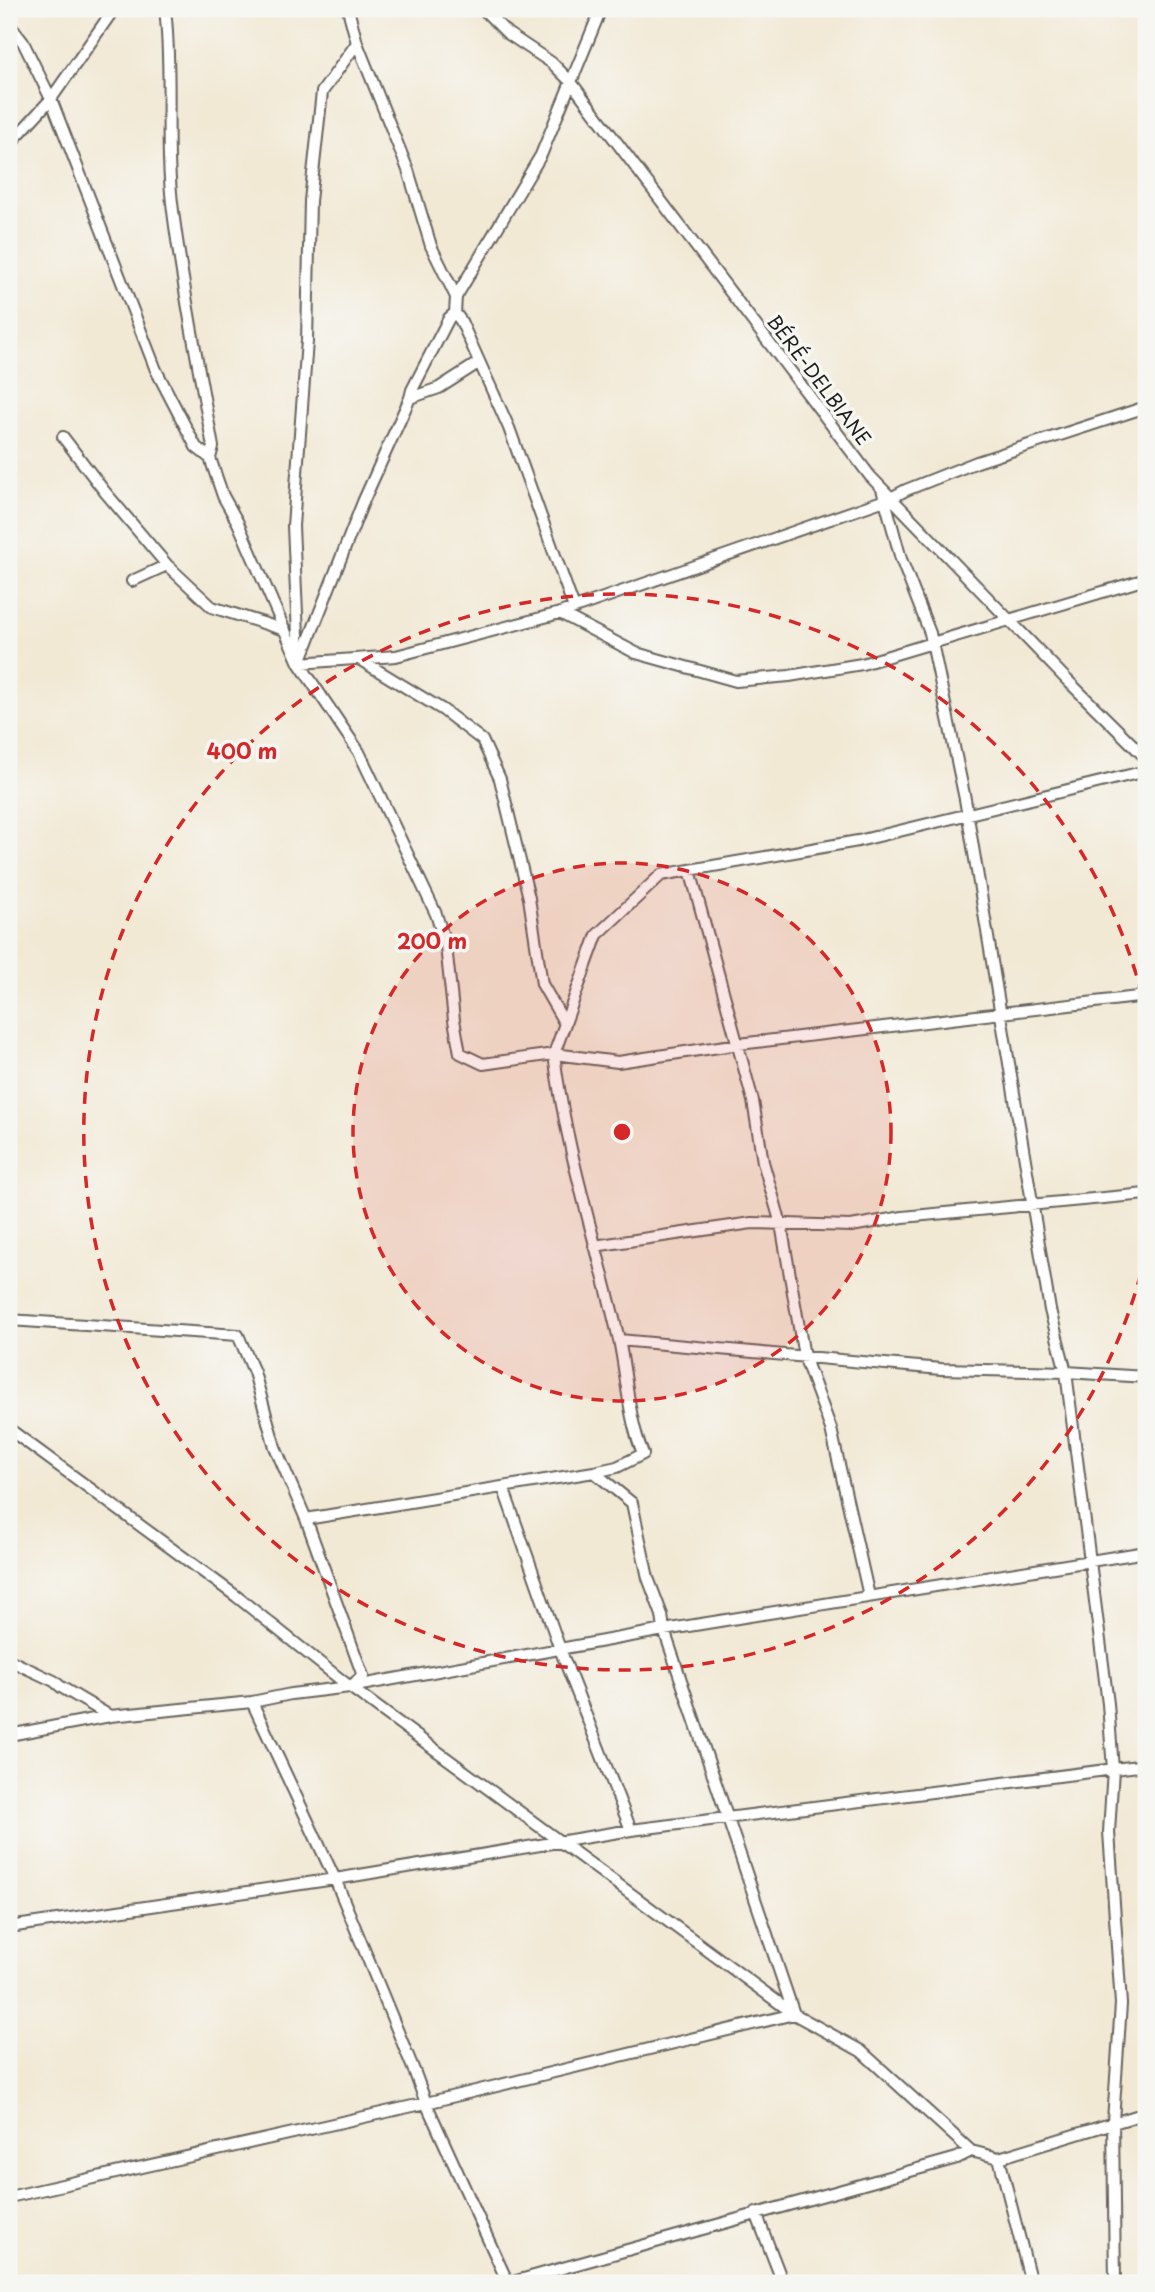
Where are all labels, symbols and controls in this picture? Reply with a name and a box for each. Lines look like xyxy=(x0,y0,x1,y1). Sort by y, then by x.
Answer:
street label: BÉRÉ-DELBIANE xyxy=(761,308,878,451)
text: 400 m xyxy=(207,734,277,766)
text: 200 m xyxy=(397,924,467,956)
centre of rings xyxy=(610,1120,634,1144)

